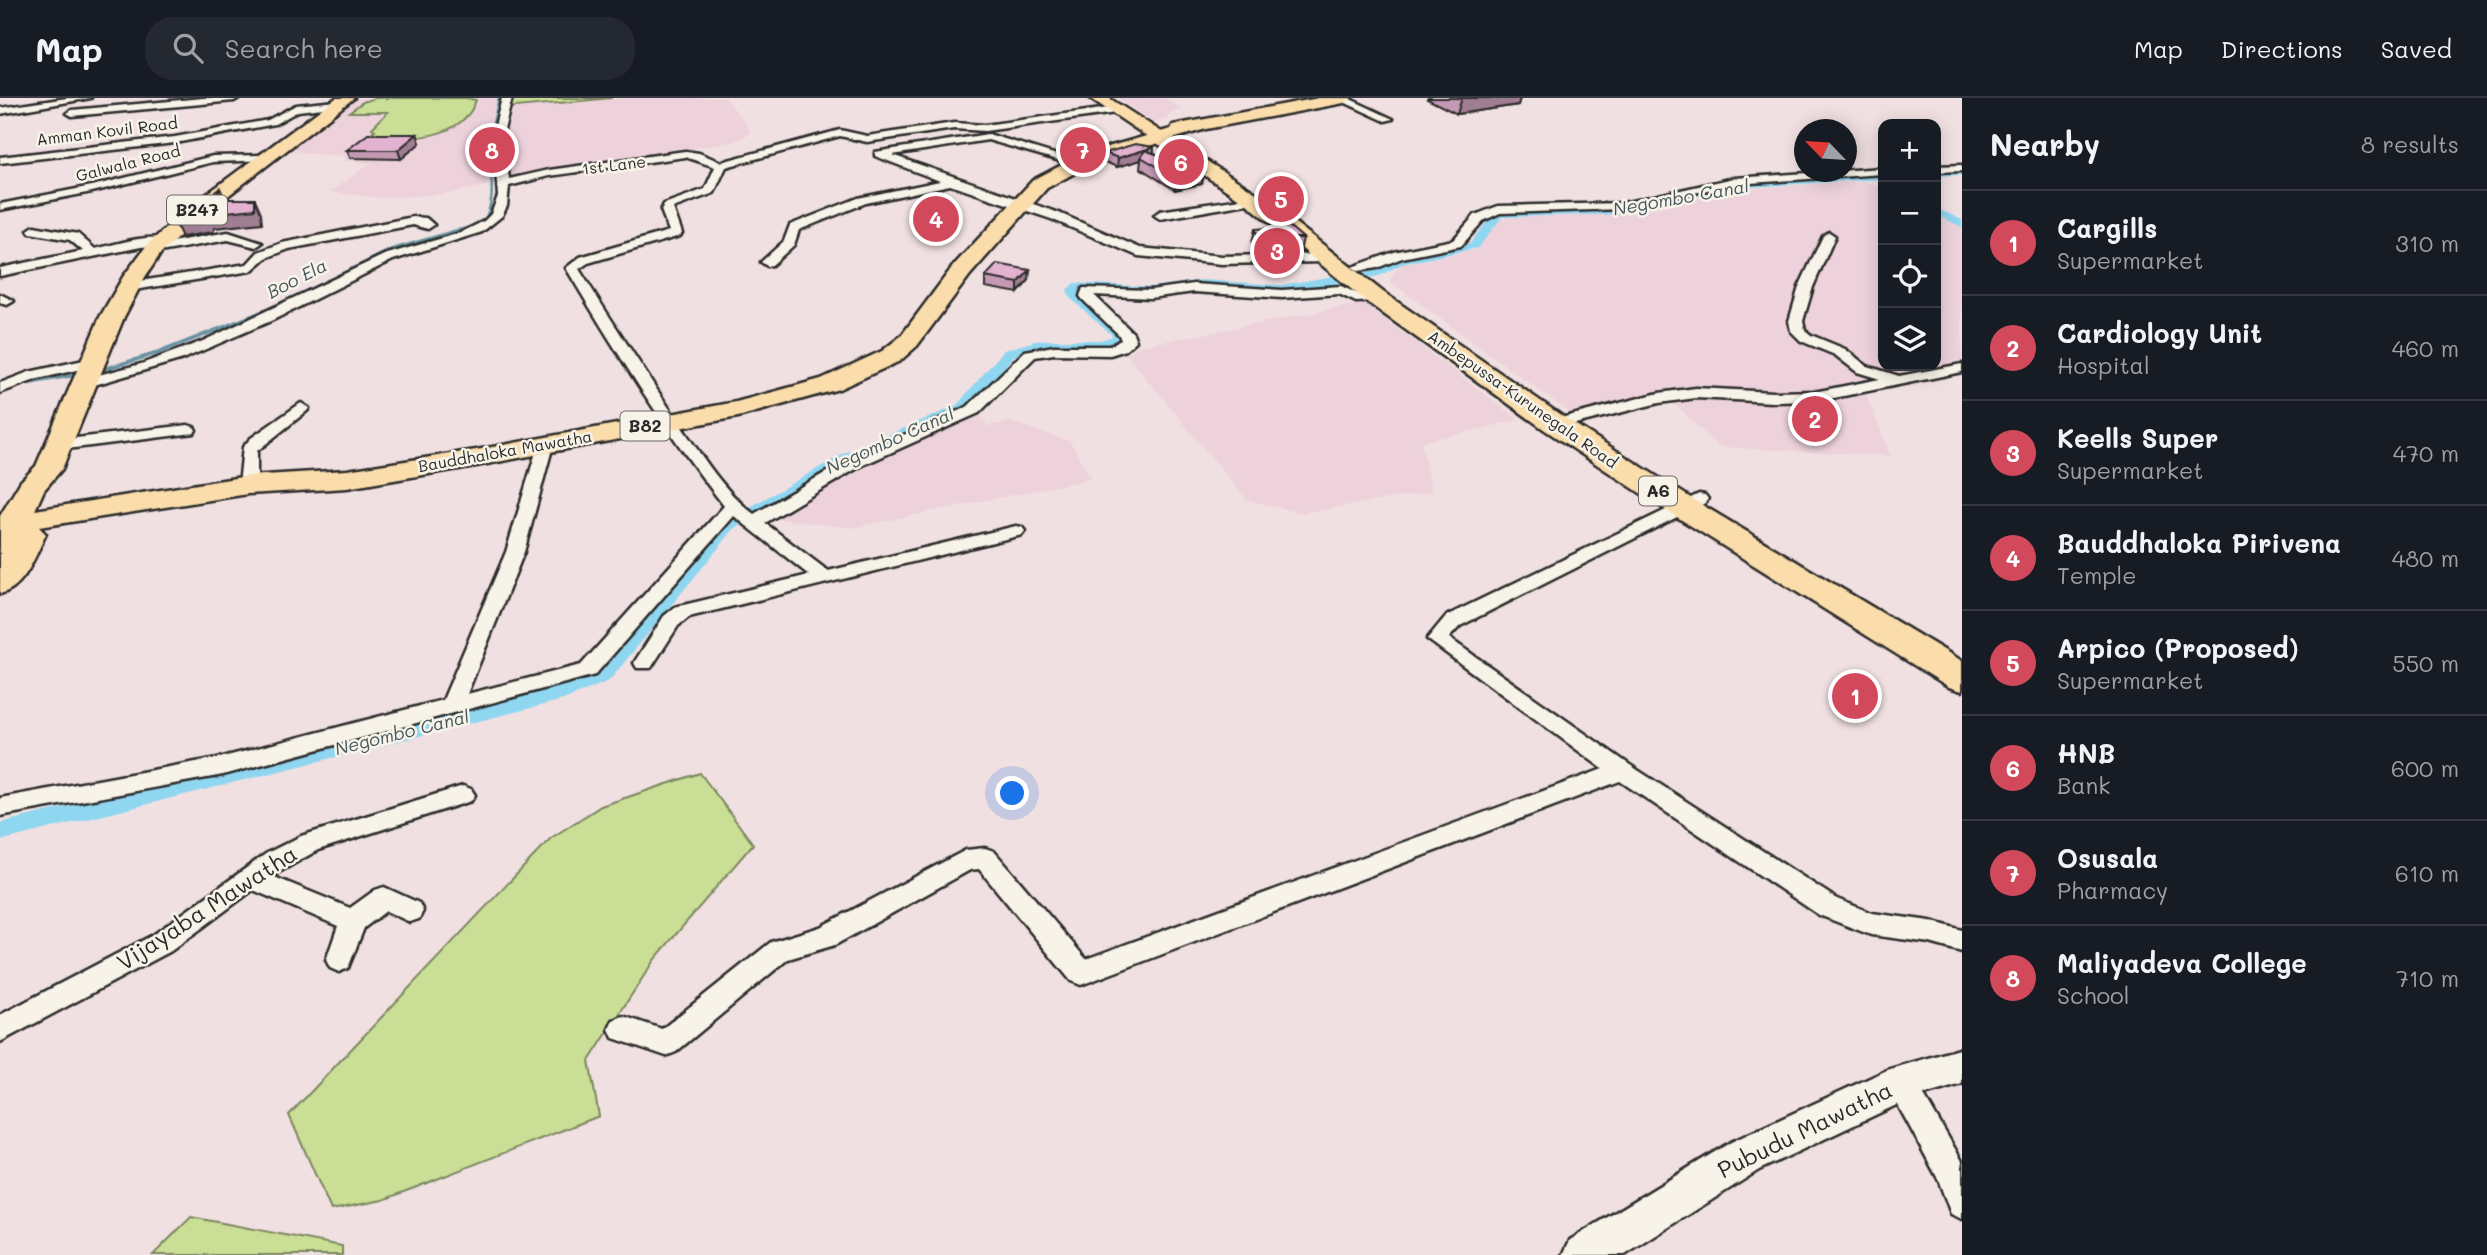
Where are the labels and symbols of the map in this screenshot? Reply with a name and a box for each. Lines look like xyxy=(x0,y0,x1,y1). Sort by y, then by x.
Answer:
street label: Amman Kovil Road xyxy=(35,111,179,150)
north arrow xyxy=(1794,119,1857,182)
pin: 8 xyxy=(469,124,515,176)
pin: 7 xyxy=(1060,124,1106,176)
pin: 6 xyxy=(1158,136,1204,188)
street label: Galwala Road xyxy=(73,139,182,186)
street label: 1st Lane xyxy=(581,150,647,179)
pin: 5 xyxy=(1258,173,1304,225)
water label: Negombo Canal xyxy=(1611,173,1751,221)
pin: 4 xyxy=(913,193,959,245)
road number: B247 xyxy=(167,196,227,225)
pin: 3 xyxy=(1254,225,1300,277)
water label: Boo Ela xyxy=(262,253,331,303)
street label: Ambepussa-Kurunegala Road xyxy=(1424,325,1622,472)
pin: 2 xyxy=(1792,393,1838,445)
water label: Negombo Canal xyxy=(822,401,958,479)
road number: B82 xyxy=(620,412,670,440)
street label: Bauddhaloka Mawatha xyxy=(416,425,594,476)
road number: A6 xyxy=(1639,477,1677,506)
pin: 1 xyxy=(1832,670,1878,722)
water label: Negombo Canal xyxy=(332,704,472,760)
your location xyxy=(995,776,1029,810)
street label: Vijayaba Mawatha xyxy=(111,838,302,977)
street label: Pubudu Mawatha xyxy=(1712,1074,1897,1184)

